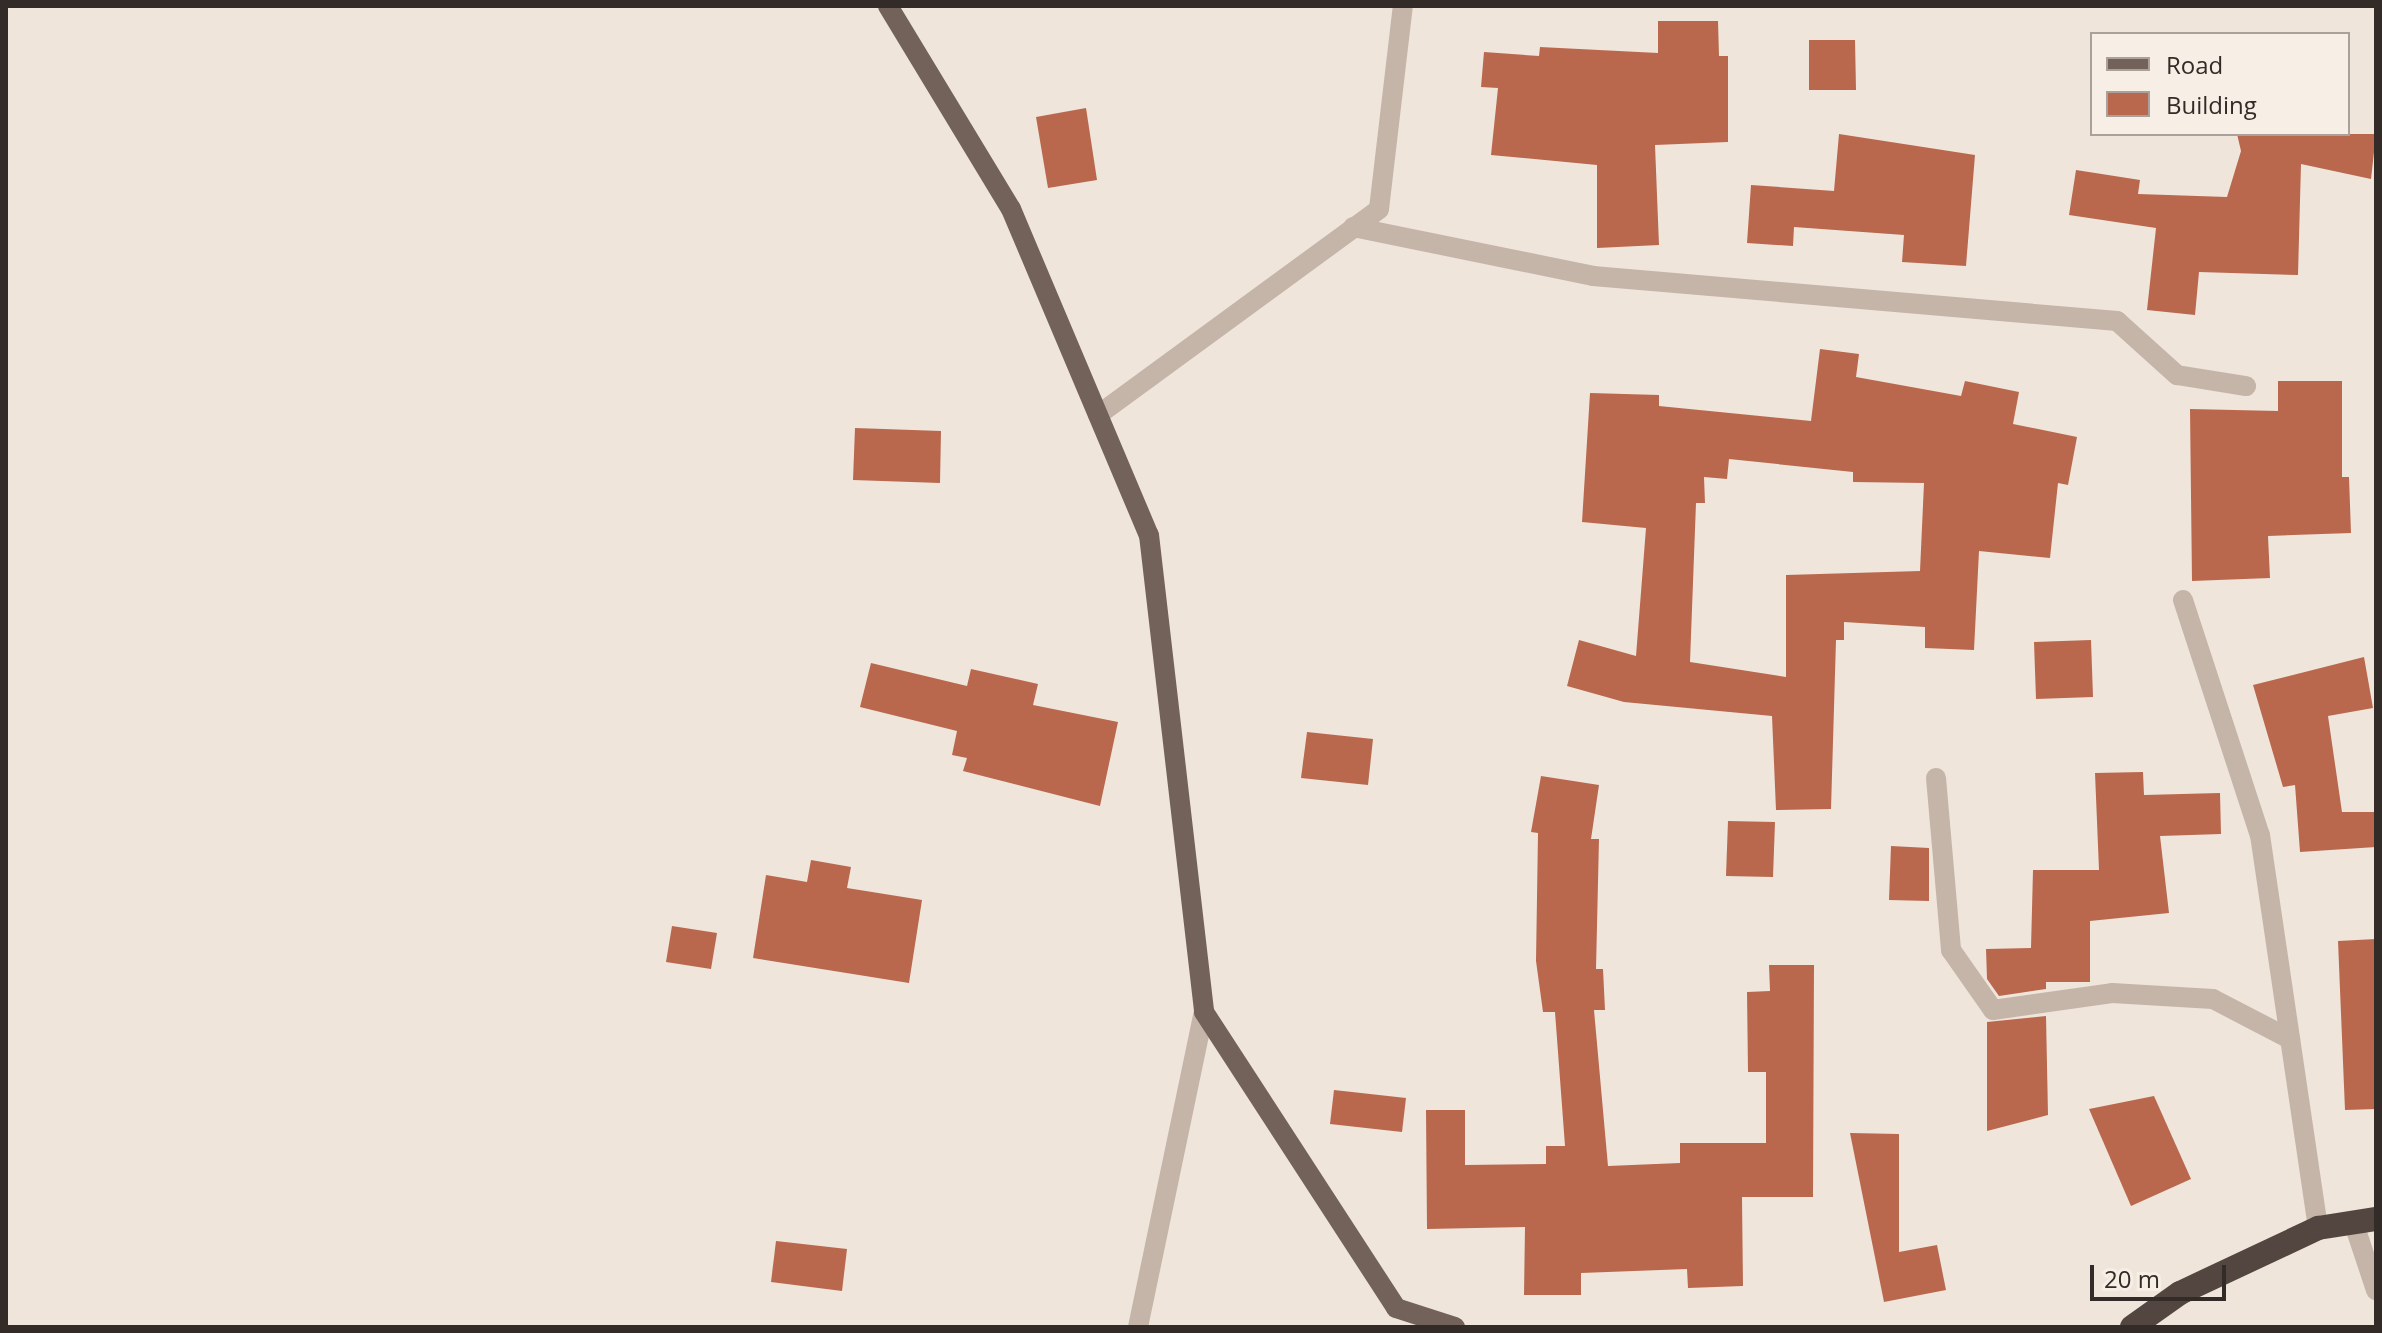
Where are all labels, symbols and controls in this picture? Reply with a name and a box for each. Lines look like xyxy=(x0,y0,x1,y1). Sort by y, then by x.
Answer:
legend xyxy=(2090,32,2350,136)
text: Road xyxy=(2166,48,2223,81)
text: Building xyxy=(2166,88,2257,121)
scale bar xyxy=(2094,1249,2230,1299)
text: 20 m xyxy=(2104,1262,2160,1295)

